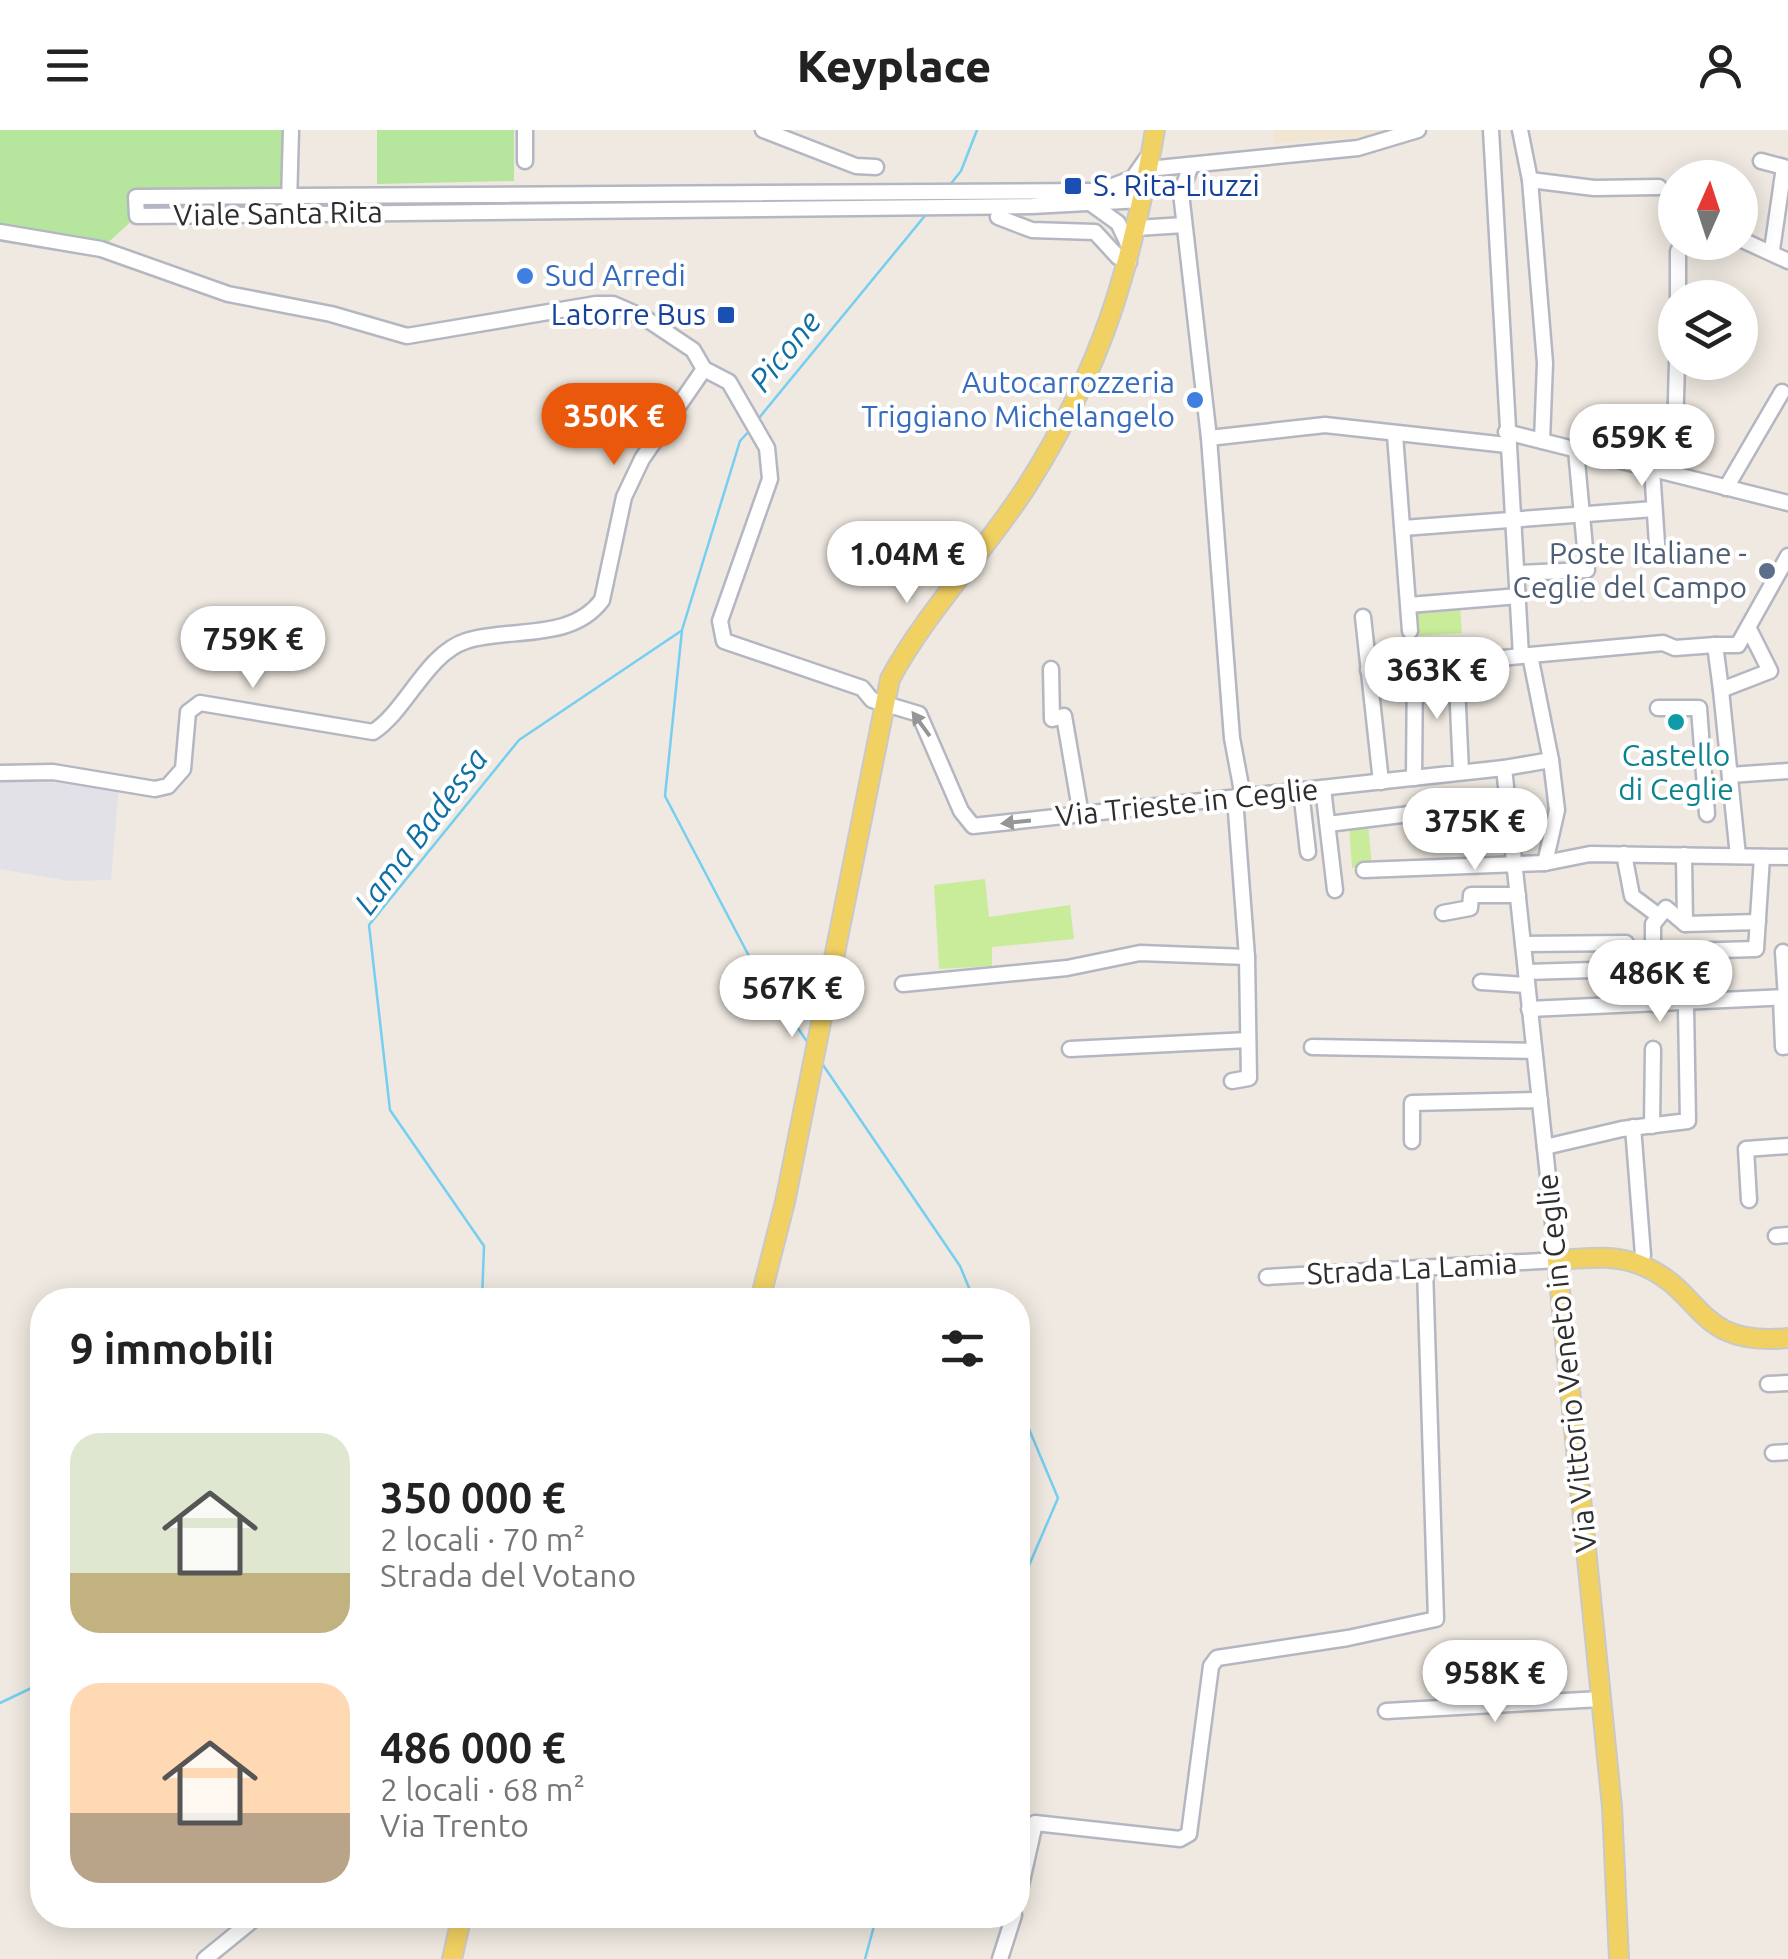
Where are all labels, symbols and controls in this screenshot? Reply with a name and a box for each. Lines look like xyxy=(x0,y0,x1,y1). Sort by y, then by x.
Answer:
icon: menu xyxy=(40,38,95,93)
icon: person xyxy=(1693,38,1748,93)
text: Keyplace xyxy=(797,40,991,91)
north arrow xyxy=(1658,160,1758,260)
map controls xyxy=(1658,160,1758,380)
place label: S. Rita-Liuzzi xyxy=(1093,168,1260,202)
marker: S. Rita-Liuzzi xyxy=(1062,175,1084,197)
street label: Viale Santa Rita xyxy=(173,194,383,232)
place label: Sud Arredi xyxy=(545,258,686,292)
marker: Sud Arredi xyxy=(514,265,536,287)
button: layers xyxy=(1658,280,1758,380)
place label: Latorre Bus xyxy=(551,297,706,331)
water label: Picone xyxy=(741,303,827,398)
marker: Latorre Bus xyxy=(715,304,737,326)
place label: Autocarrozzeria Triggiano Michelangelo xyxy=(861,365,1175,433)
pin: 350K € xyxy=(533,383,695,468)
marker: Autocarrozzeria Triggiano Michelangelo xyxy=(1184,389,1206,411)
text: 350K € xyxy=(563,397,665,433)
pin: 659K € xyxy=(1561,404,1723,489)
text: 659K € xyxy=(1591,418,1693,454)
pin: 1.04M € xyxy=(815,521,999,606)
text: 1.04M € xyxy=(849,535,965,571)
place label: Poste Italiane - Ceglie del Campo xyxy=(1513,536,1747,604)
marker: Poste Italiane - Ceglie del Campo xyxy=(1756,560,1778,582)
pin: 759K € xyxy=(172,606,334,691)
text: 759K € xyxy=(202,620,304,656)
pin: 363K € xyxy=(1356,637,1518,722)
text: 363K € xyxy=(1386,651,1488,687)
one-way arrow xyxy=(912,710,932,737)
marker: Castello di Ceglie xyxy=(1665,711,1687,733)
place label: Castello di Ceglie xyxy=(1618,738,1734,806)
water label: Lama Badessa xyxy=(346,740,494,920)
street label: Via Trieste in Ceglie xyxy=(1054,771,1320,833)
pin: 375K € xyxy=(1394,788,1556,873)
text: 375K € xyxy=(1424,802,1526,838)
one-way arrow xyxy=(1000,814,1031,830)
pin: 486K € xyxy=(1579,940,1741,1025)
text: 486K € xyxy=(1609,954,1711,990)
pin: 567K € xyxy=(711,955,873,1040)
text: 567K € xyxy=(741,969,843,1005)
street label: Via Vittorio Veneto in Ceglie xyxy=(1529,1172,1603,1554)
street label: Strada La Lamia xyxy=(1306,1246,1518,1291)
icon: filters xyxy=(935,1321,990,1376)
text: 9 immobili xyxy=(70,1325,274,1372)
icon: home xyxy=(150,1473,270,1593)
text: 350 000 € xyxy=(380,1474,566,1521)
text: 2 locali · 70 m² xyxy=(380,1521,585,1557)
text: Strada del Votano xyxy=(380,1557,636,1593)
pin: 958K € xyxy=(1414,1640,1576,1725)
text: 958K € xyxy=(1444,1654,1546,1690)
icon: home xyxy=(150,1723,270,1843)
text: 486 000 € xyxy=(380,1724,566,1771)
text: 2 locali · 68 m² xyxy=(380,1771,585,1807)
text: Via Trento xyxy=(380,1807,529,1843)

